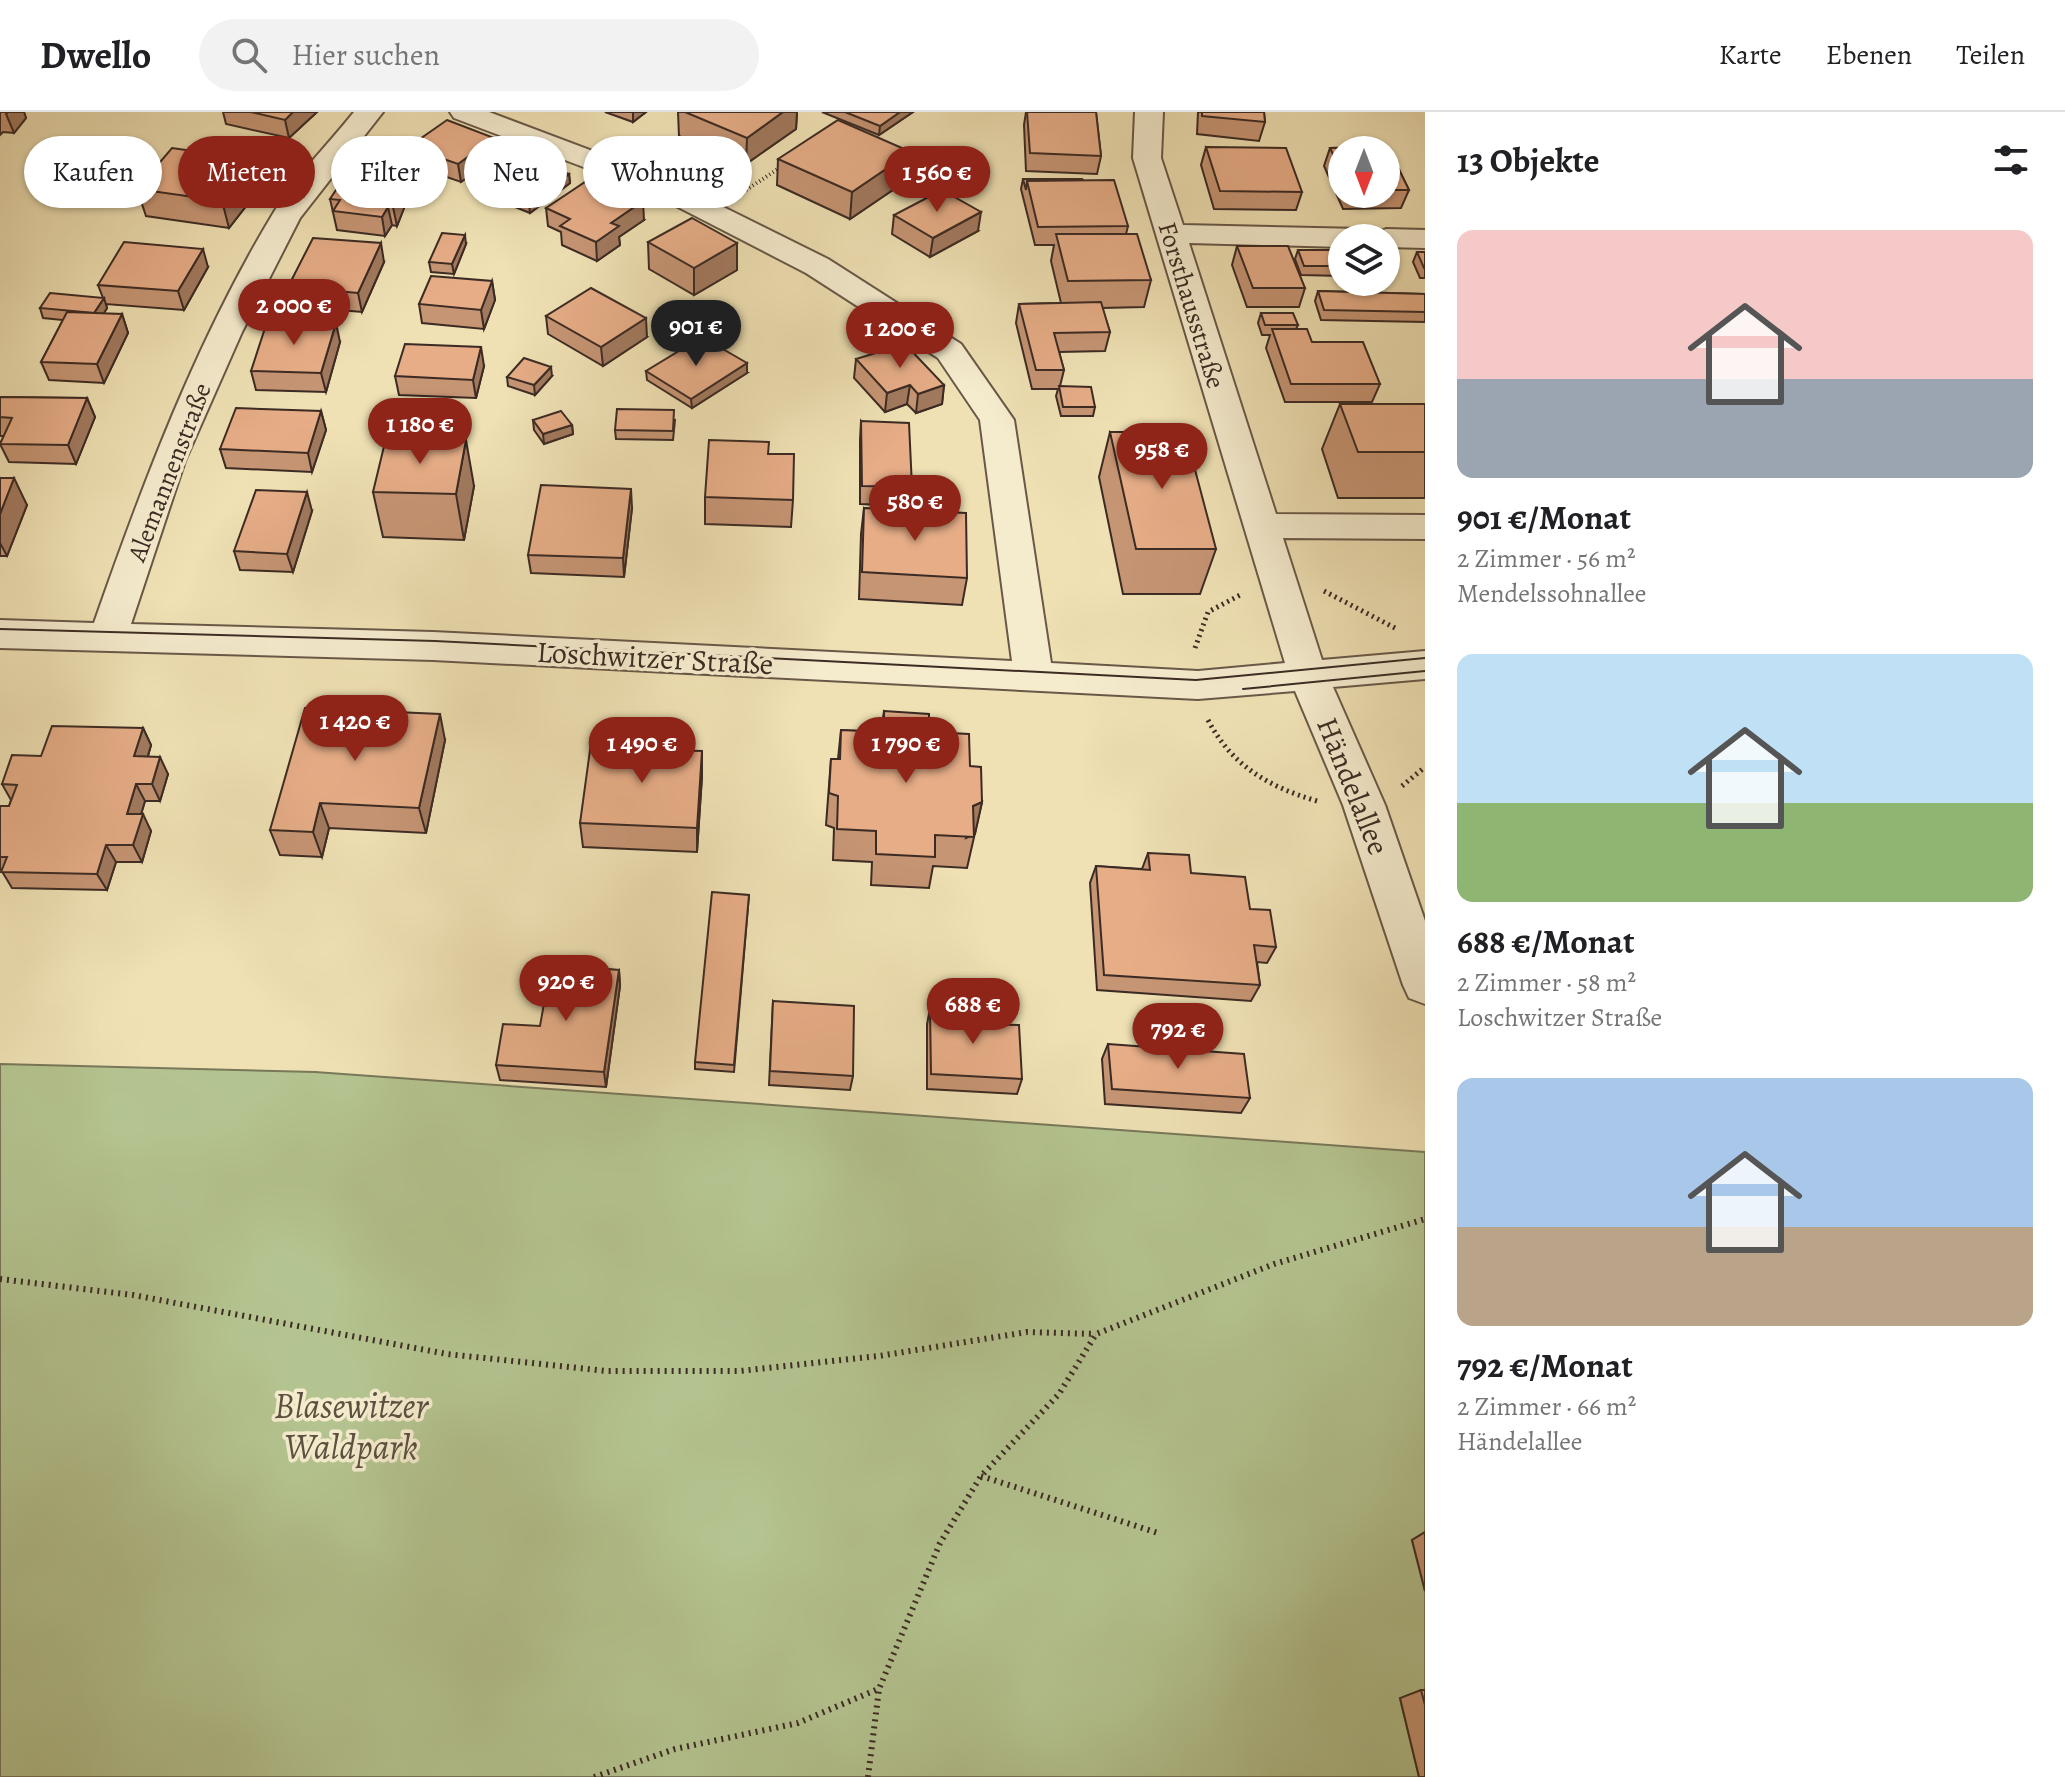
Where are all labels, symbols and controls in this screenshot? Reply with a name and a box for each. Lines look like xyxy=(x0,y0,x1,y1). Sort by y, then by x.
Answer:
search box xyxy=(199,19,759,91)
text: Dwello xyxy=(40,29,151,81)
icon: search xyxy=(227,33,271,77)
text: Hier suchen xyxy=(291,35,440,75)
text: Karte xyxy=(1719,36,1782,74)
text: Ebenen xyxy=(1826,36,1912,74)
text: Teilen xyxy=(1956,36,2025,74)
chip: Kaufen xyxy=(24,136,162,208)
chip: Mieten xyxy=(178,136,315,208)
chip: Filter xyxy=(331,136,448,208)
chip: Neu xyxy=(464,136,567,208)
chip: Wohnung xyxy=(583,136,752,208)
north arrow xyxy=(1328,136,1400,208)
map controls xyxy=(1328,136,1400,296)
text: 13 Objekte xyxy=(1457,137,1600,184)
icon: filters xyxy=(1989,138,2033,182)
pin: 1 560 € xyxy=(863,146,1011,214)
text: 1 560 € xyxy=(902,154,972,189)
street label: Forsthausstraße xyxy=(1150,218,1233,393)
button: layers xyxy=(1328,224,1400,296)
pin: 2 000 € xyxy=(220,279,368,347)
icon: home xyxy=(1673,282,1817,426)
text: 2 000 € xyxy=(256,287,332,322)
pin: 901 € xyxy=(640,300,752,368)
pin: 1 200 € xyxy=(826,302,974,370)
text: 901 € xyxy=(669,308,723,343)
text: 1 200 € xyxy=(864,310,936,345)
street label: Alemannenstraße xyxy=(119,378,220,567)
pin: 1 180 € xyxy=(346,398,494,466)
text: 1 180 € xyxy=(386,406,454,441)
pin: 958 € xyxy=(1106,423,1218,491)
text: 958 € xyxy=(1134,431,1190,466)
pin: 580 € xyxy=(859,475,971,543)
text: 580 € xyxy=(887,483,943,518)
text: 901 €/Monat xyxy=(1457,494,1631,541)
text: 2 Zimmer · 56 m² xyxy=(1457,541,1635,576)
text: Mendelssohnallee xyxy=(1457,576,1646,611)
street label: Loschwitzer Straße xyxy=(536,632,774,684)
pin: 1 420 € xyxy=(281,695,429,763)
text: 1 420 € xyxy=(319,703,391,738)
icon: home xyxy=(1673,706,1817,850)
street label: Händelallee xyxy=(1307,711,1399,861)
pin: 1 490 € xyxy=(568,717,716,785)
pin: 1 790 € xyxy=(832,717,980,785)
text: 1 490 € xyxy=(607,725,677,760)
text: 1 790 € xyxy=(871,725,941,760)
text: 688 €/Monat xyxy=(1457,918,1635,965)
pin: 920 € xyxy=(510,955,622,1023)
text: 920 € xyxy=(537,963,595,998)
text: 2 Zimmer · 58 m² xyxy=(1457,965,1636,1000)
pin: 688 € xyxy=(917,978,1029,1046)
text: 688 € xyxy=(945,986,1001,1021)
text: Loschwitzer Straße xyxy=(1457,1000,1662,1035)
pin: 792 € xyxy=(1122,1003,1234,1071)
text: 792 € xyxy=(1150,1011,1206,1046)
icon: home xyxy=(1673,1130,1817,1274)
text: 792 €/Monat xyxy=(1457,1342,1633,1389)
park label: Blasewitzer Waldpark xyxy=(274,1381,429,1471)
text: 2 Zimmer · 66 m² xyxy=(1457,1389,1636,1424)
text: Händelallee xyxy=(1457,1424,1583,1459)

